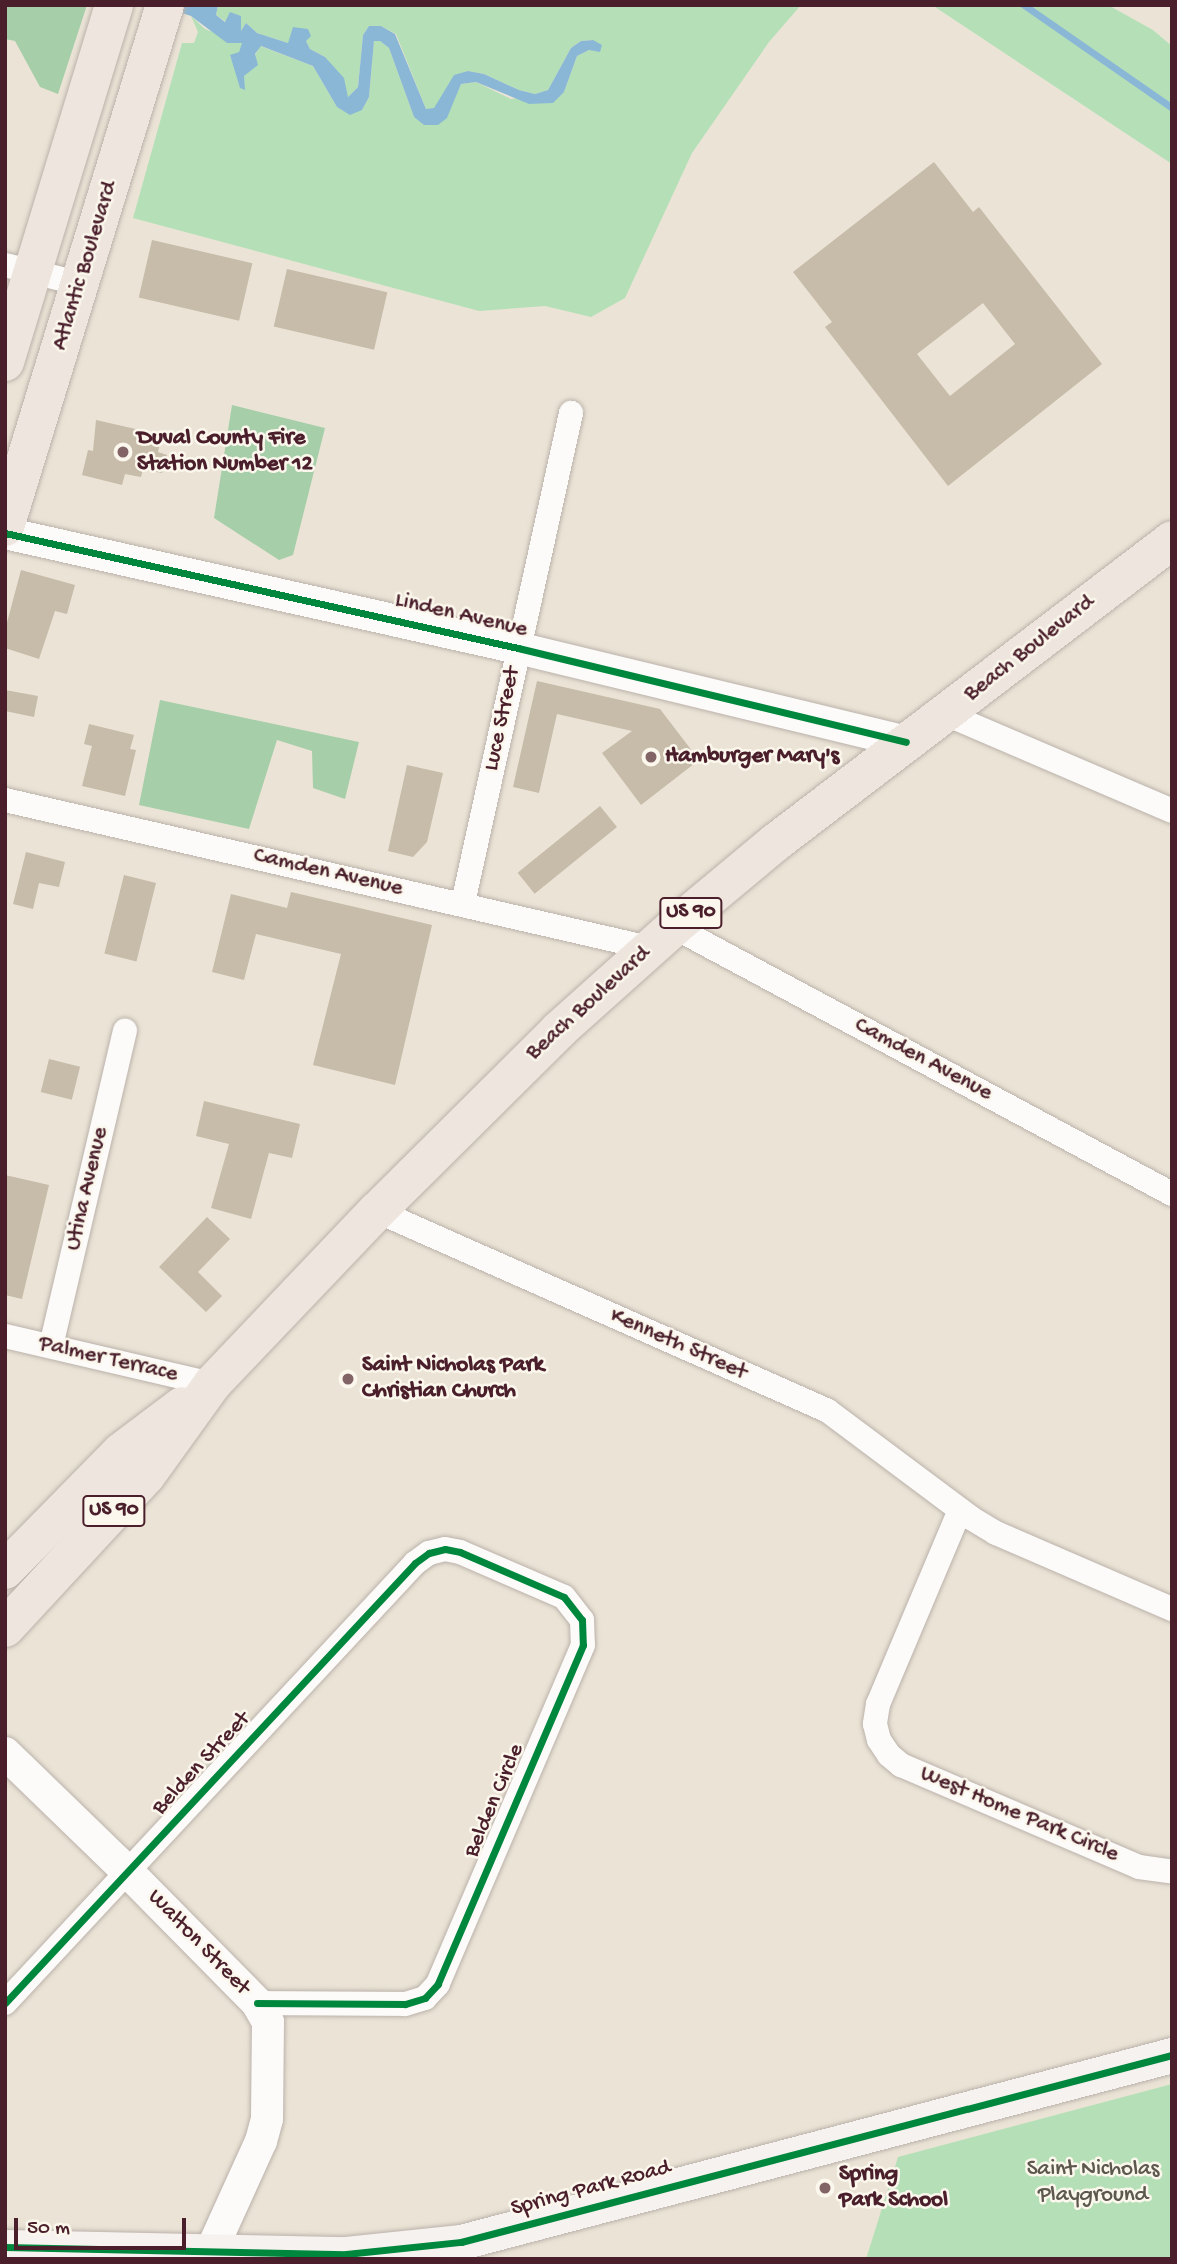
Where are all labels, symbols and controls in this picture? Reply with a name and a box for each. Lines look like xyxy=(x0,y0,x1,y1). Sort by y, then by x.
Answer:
street label: Atlantic Boulevard xyxy=(47,178,125,354)
place label: Duval County Fire Station Number 12 xyxy=(137,425,313,479)
marker: Duval County Fire Station Number 12 xyxy=(115,444,131,460)
street label: Linden Avenue xyxy=(392,587,530,645)
street label: Beach Boulevard xyxy=(959,589,1101,709)
street label: Luce Street xyxy=(479,664,527,774)
place label: Hamburger Mary's xyxy=(665,743,839,771)
marker: Hamburger Mary's xyxy=(643,749,659,765)
street label: Camden Avenue xyxy=(251,842,405,904)
road number: US 90 xyxy=(658,895,724,930)
street label: Beach Boulevard xyxy=(521,941,657,1067)
street label: Camden Avenue xyxy=(849,1012,997,1108)
street label: Utina Avenue xyxy=(60,1125,116,1253)
street label: Kenneth Street xyxy=(605,1303,751,1387)
street label: Palmer Terrace xyxy=(36,1331,180,1389)
place label: Saint Nicholas Park Christian Church xyxy=(362,1352,544,1406)
marker: Saint Nicholas Park Christian Church xyxy=(340,1371,356,1387)
road number: US 90 xyxy=(81,1494,147,1528)
street label: Belden Street xyxy=(147,1706,257,1822)
street label: Belden Circle xyxy=(459,1740,531,1862)
street label: West Home Park Circle xyxy=(916,1761,1122,1869)
street label: Walton Street xyxy=(141,1884,255,2002)
street label: Spring Park Road xyxy=(508,2154,674,2224)
park label: Saint Nicholas Playground xyxy=(1027,2156,1159,2210)
place label: Spring Park School xyxy=(839,2161,948,2215)
marker: Spring Park School xyxy=(817,2180,833,2196)
scale bar xyxy=(18,2204,189,2248)
text: 50 m xyxy=(27,2217,70,2242)

